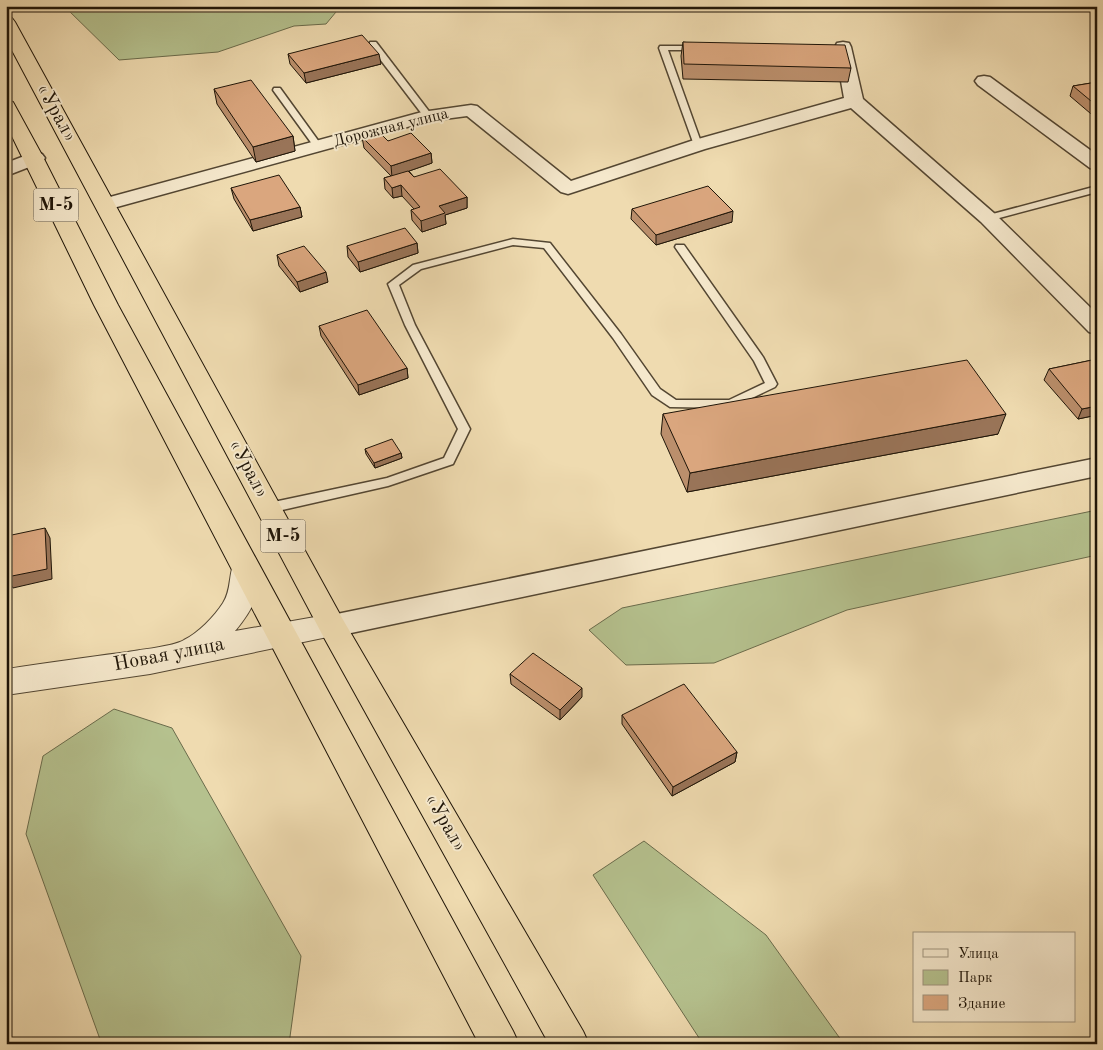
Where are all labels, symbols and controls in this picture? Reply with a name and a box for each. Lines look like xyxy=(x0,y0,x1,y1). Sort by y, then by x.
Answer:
street label: «Урал» xyxy=(32,81,80,145)
street label: Дорожная улица xyxy=(332,106,450,150)
road number: М-5 xyxy=(34,188,78,222)
street label: «Урал» xyxy=(224,436,272,502)
road number: М-5 xyxy=(260,520,306,552)
street label: Новая улица xyxy=(112,634,226,676)
street label: «Урал» xyxy=(421,791,469,855)
legend xyxy=(913,932,1076,1022)
text: Улица xyxy=(958,947,999,962)
text: Парк xyxy=(958,971,993,986)
text: Здание xyxy=(958,997,1005,1012)

